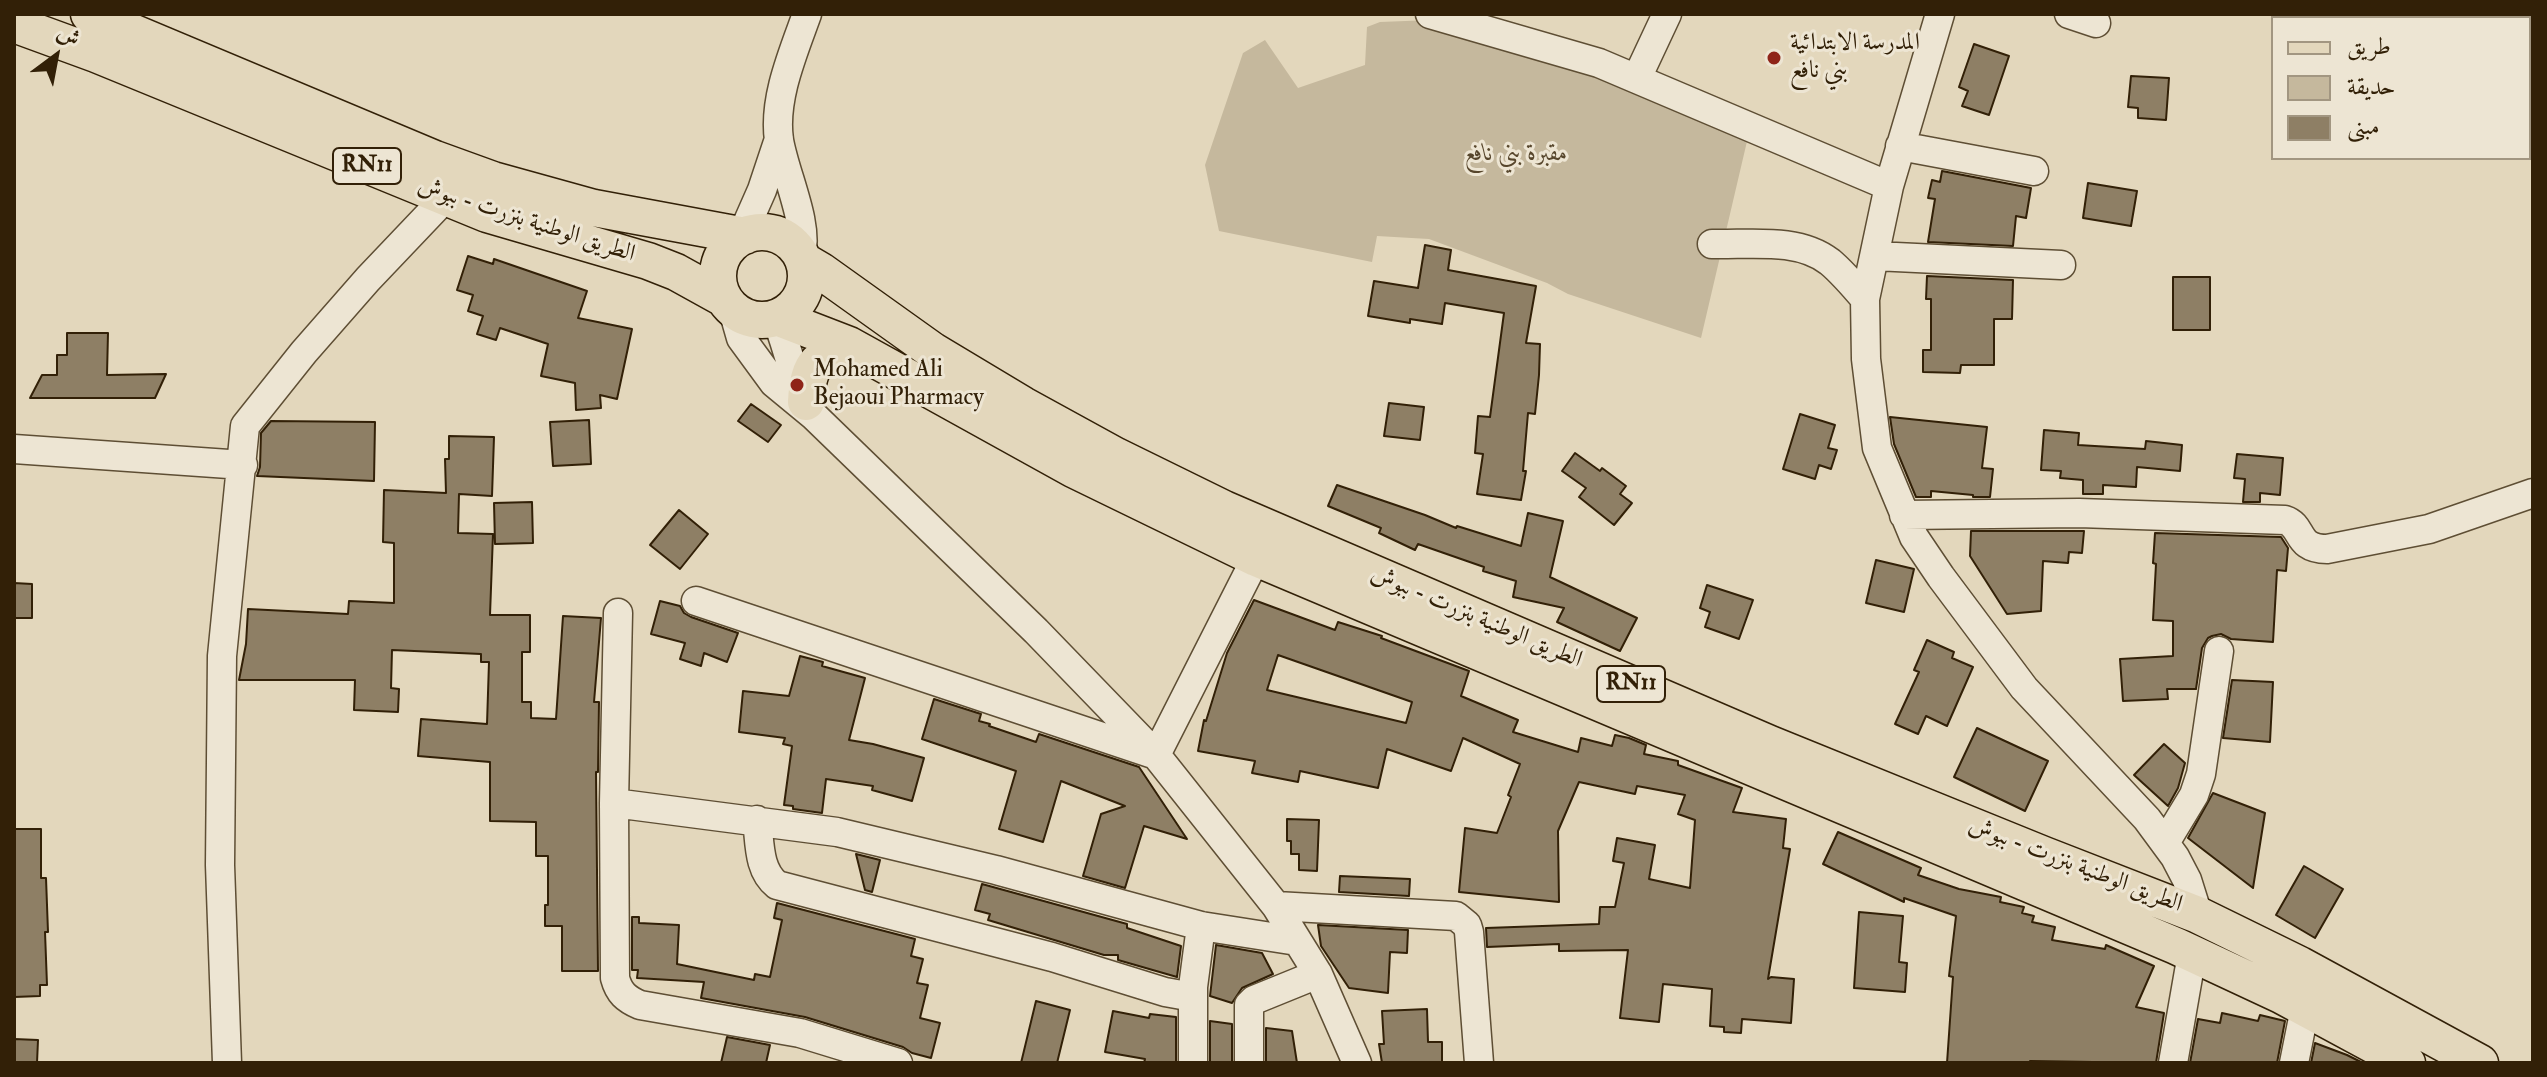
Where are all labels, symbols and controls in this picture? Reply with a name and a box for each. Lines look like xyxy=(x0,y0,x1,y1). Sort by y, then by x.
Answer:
north arrow xyxy=(16,16,96,96)
legend xyxy=(2271,16,2531,160)
text: ش xyxy=(52,18,85,53)
place label: المدرسة الابتدائية بني نافع xyxy=(1790,30,1920,86)
text: طريق xyxy=(2347,31,2391,62)
marker: المدرسة الابتدائية بني نافع xyxy=(1765,49,1783,67)
text: حديقة xyxy=(2347,71,2396,102)
text: مبنى xyxy=(2347,111,2380,142)
park label: مقبرة بني نافع xyxy=(1464,141,1568,169)
road number: RN11 xyxy=(333,148,401,184)
street label: الطريق الوطنية بنزرت - ببوش xyxy=(414,172,638,270)
place label: Mohamed Ali Bejaoui Pharmacy xyxy=(813,357,984,413)
marker: Mohamed Ali Bejaoui Pharmacy xyxy=(788,376,806,394)
street label: الطريق الوطنية بنزرت - ببوش xyxy=(1366,560,1586,676)
road number: RN11 xyxy=(1597,666,1665,702)
street label: الطريق الوطنية بنزرت - ببوش xyxy=(1964,812,2186,920)

